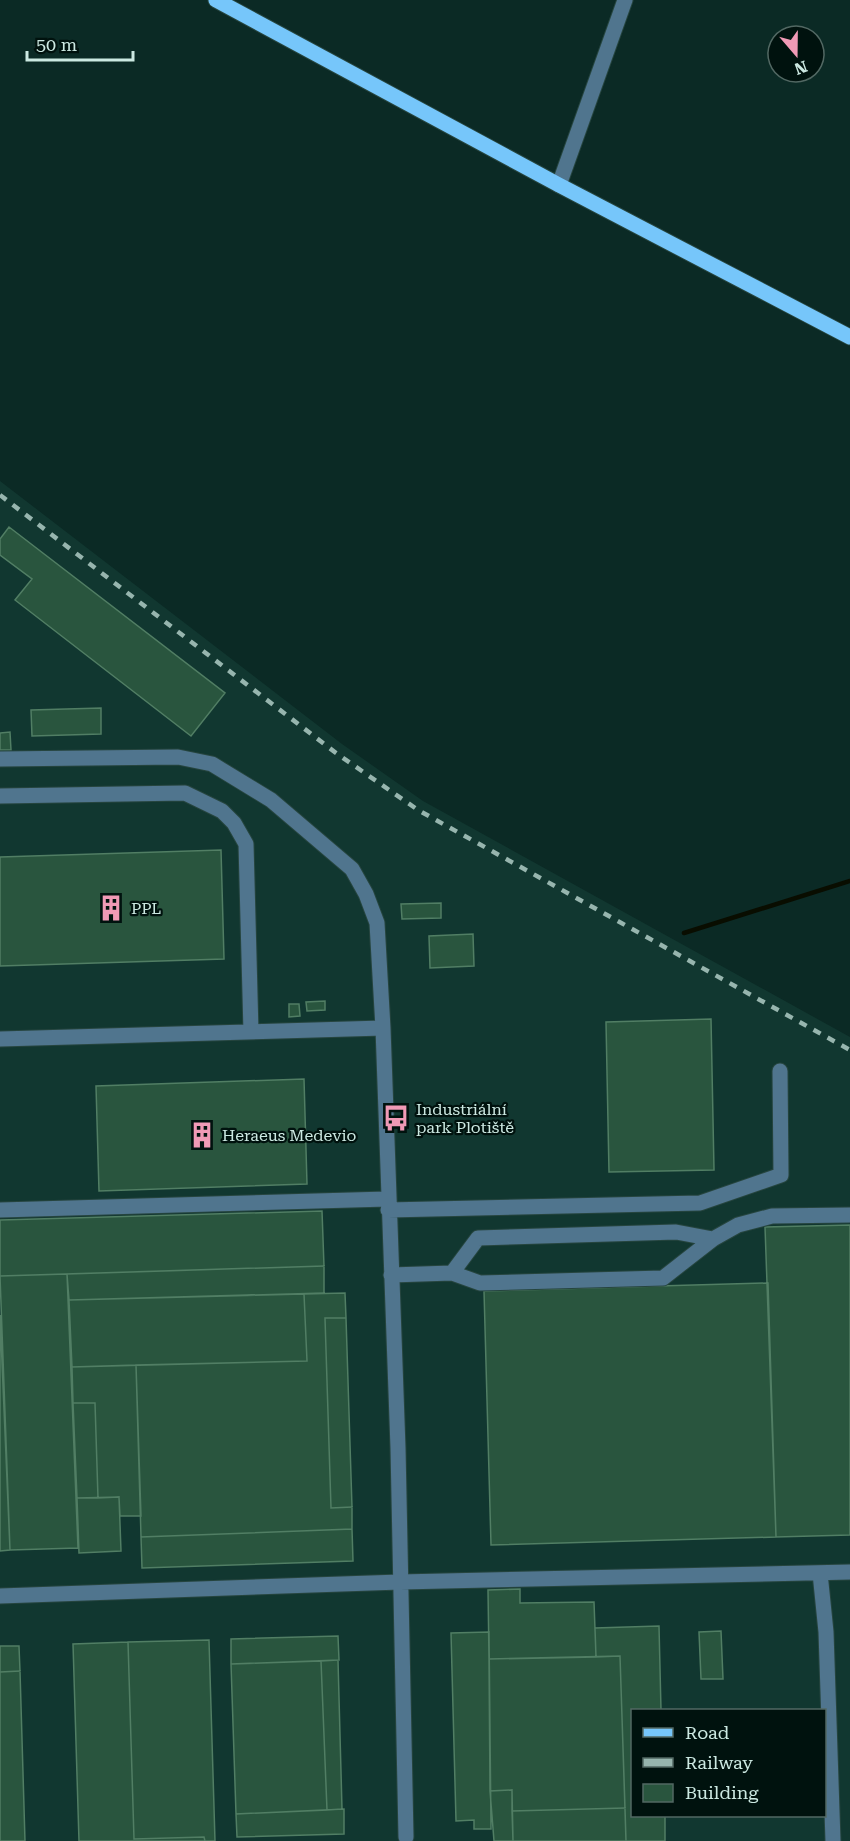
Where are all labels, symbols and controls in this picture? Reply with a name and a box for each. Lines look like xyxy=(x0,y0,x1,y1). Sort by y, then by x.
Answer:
scale bar xyxy=(27,24,134,62)
north arrow xyxy=(766,24,826,84)
text: 50 m xyxy=(36,34,77,55)
text: N xyxy=(792,57,810,79)
building icon: PPL xyxy=(96,893,126,923)
place label: PPL xyxy=(131,899,161,918)
place label: Industriální park Plotiště xyxy=(416,1100,514,1137)
bus stop icon: Industriální park Plotiště xyxy=(381,1103,411,1133)
building icon: Heraeus Medevio xyxy=(187,1120,217,1150)
place label: Heraeus Medevio xyxy=(222,1126,356,1145)
legend xyxy=(631,1709,826,1817)
text: Road xyxy=(685,1722,730,1743)
text: Railway xyxy=(685,1752,753,1773)
text: Building xyxy=(685,1782,759,1803)

